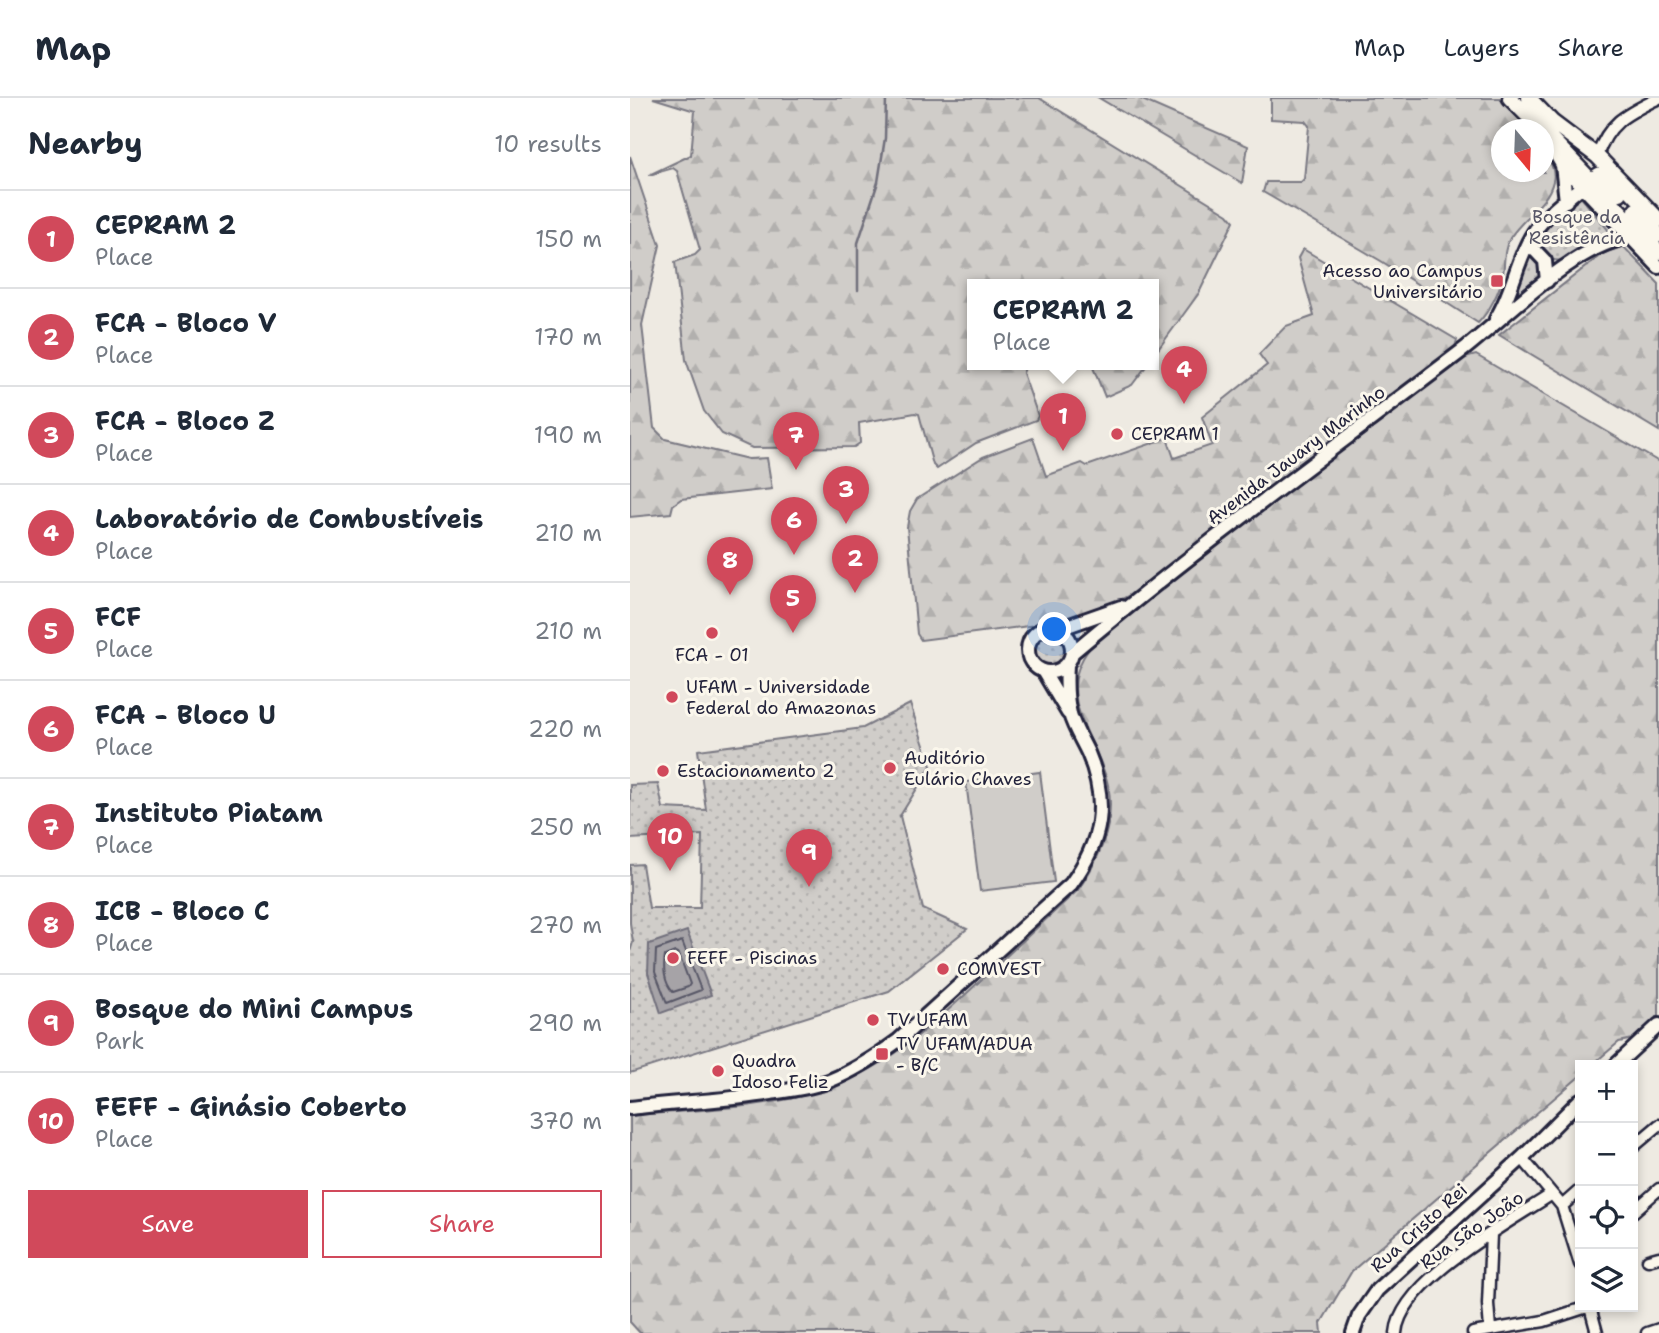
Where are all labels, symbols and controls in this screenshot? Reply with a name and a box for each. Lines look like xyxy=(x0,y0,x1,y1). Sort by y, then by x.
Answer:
text: Map xyxy=(35,26,111,71)
text: Map xyxy=(1354,32,1405,64)
text: Layers xyxy=(1443,32,1520,64)
text: Share xyxy=(1558,32,1624,64)
north arrow xyxy=(1491,119,1554,182)
text: Nearby xyxy=(28,123,143,164)
text: 10 results xyxy=(494,129,602,159)
park label: Bosque da Resistência xyxy=(1529,205,1625,250)
text: CEPRAM 2 xyxy=(95,207,236,242)
text: 1 xyxy=(46,224,56,254)
text: 150 m xyxy=(535,224,602,254)
text: Place xyxy=(95,242,154,272)
place label: Acesso ao Campus Universitário xyxy=(1322,259,1483,304)
marker: Acesso ao Campus Universitário xyxy=(1489,273,1505,289)
popup xyxy=(967,279,1159,370)
text: CEPRAM 2 xyxy=(992,292,1134,327)
text: FCA - Bloco V xyxy=(95,305,276,340)
text: 2 xyxy=(43,322,59,352)
text: 170 m xyxy=(534,322,602,352)
text: Place xyxy=(992,327,1051,357)
text: Place xyxy=(95,340,154,370)
pin: 4 xyxy=(1161,346,1207,404)
street label: Avenida Jauary Marinho xyxy=(1202,380,1390,530)
pin: 1 xyxy=(1040,393,1086,451)
text: FCA - Bloco Z xyxy=(95,403,275,438)
pin: 7 xyxy=(773,412,819,470)
text: 3 xyxy=(43,420,59,450)
text: 190 m xyxy=(534,420,602,450)
place label: CEPRAM 1 xyxy=(1131,422,1219,446)
marker: CEPRAM 1 xyxy=(1109,426,1125,442)
text: Place xyxy=(95,438,154,468)
pin: 3 xyxy=(823,466,869,524)
pin: 6 xyxy=(771,497,817,555)
text: Laboratório de Combustíveis xyxy=(95,501,483,536)
text: 4 xyxy=(43,518,59,548)
text: 210 m xyxy=(534,518,602,548)
pin: 2 xyxy=(832,535,878,593)
text: Place xyxy=(95,536,154,566)
pin: 8 xyxy=(707,537,753,595)
pin: 5 xyxy=(770,575,816,633)
text: FCF xyxy=(95,599,141,634)
your location xyxy=(1037,612,1071,646)
text: 5 xyxy=(44,616,58,646)
text: 210 m xyxy=(534,616,602,646)
marker: FCA - 01 xyxy=(704,625,720,641)
text: Place xyxy=(95,634,154,664)
place label: FCA - 01 xyxy=(675,643,749,667)
place label: UFAM - Universidade Federal do Amazonas xyxy=(686,675,876,720)
marker: UFAM - Universidade Federal do Amazonas xyxy=(664,689,680,705)
text: FCA - Bloco U xyxy=(95,697,276,732)
text: 6 xyxy=(43,714,59,744)
text: 220 m xyxy=(528,714,602,744)
text: Place xyxy=(95,732,154,762)
place label: Auditório Eulário Chaves xyxy=(904,746,1032,791)
place label: Estacionamento 2 xyxy=(677,759,835,783)
marker: Auditório Eulário Chaves xyxy=(882,760,898,776)
marker: Estacionamento 2 xyxy=(655,763,671,779)
text: Instituto Piatam xyxy=(95,795,323,830)
text: 7 xyxy=(43,812,59,842)
text: 250 m xyxy=(529,812,602,842)
pin: 10 xyxy=(647,813,693,871)
pin: 9 xyxy=(786,829,832,887)
text: Place xyxy=(95,830,154,860)
text: ICB - Bloco C xyxy=(95,893,270,928)
text: 8 xyxy=(43,910,59,940)
text: 270 m xyxy=(528,910,602,940)
text: Place xyxy=(95,928,154,958)
place label: FEFF - Piscinas xyxy=(687,946,817,970)
marker: FEFF - Piscinas xyxy=(665,950,681,966)
place label: COMVEST xyxy=(957,957,1042,981)
marker: COMVEST xyxy=(935,961,951,977)
text: Bosque do Mini Campus xyxy=(95,991,413,1026)
text: 9 xyxy=(43,1008,59,1038)
text: 290 m xyxy=(528,1008,602,1038)
place label: TV UFAM xyxy=(887,1008,968,1032)
marker: TV UFAM xyxy=(865,1012,881,1028)
text: Park xyxy=(95,1026,144,1056)
place label: TV UFAM/ADUA - B/C xyxy=(896,1032,1033,1077)
marker: TV UFAM/ADUA - B/C xyxy=(874,1046,890,1062)
place label: Quadra Idoso Feliz xyxy=(732,1049,829,1094)
map controls xyxy=(1575,1060,1638,1312)
button: + xyxy=(1575,1060,1638,1123)
marker: Quadra Idoso Feliz xyxy=(710,1063,726,1079)
text: FEFF - Ginásio Coberto xyxy=(95,1089,407,1124)
text: 10 xyxy=(38,1106,64,1136)
text: 370 m xyxy=(529,1106,602,1136)
button: − xyxy=(1575,1123,1638,1186)
text: Place xyxy=(95,1124,154,1154)
street label: Rua Cristo Rei xyxy=(1365,1178,1473,1278)
street label: Rua São João xyxy=(1416,1185,1528,1275)
button: locate xyxy=(1575,1186,1638,1249)
button: Save xyxy=(28,1190,308,1258)
button: Share xyxy=(322,1190,602,1258)
button: layers xyxy=(1575,1249,1638,1312)

